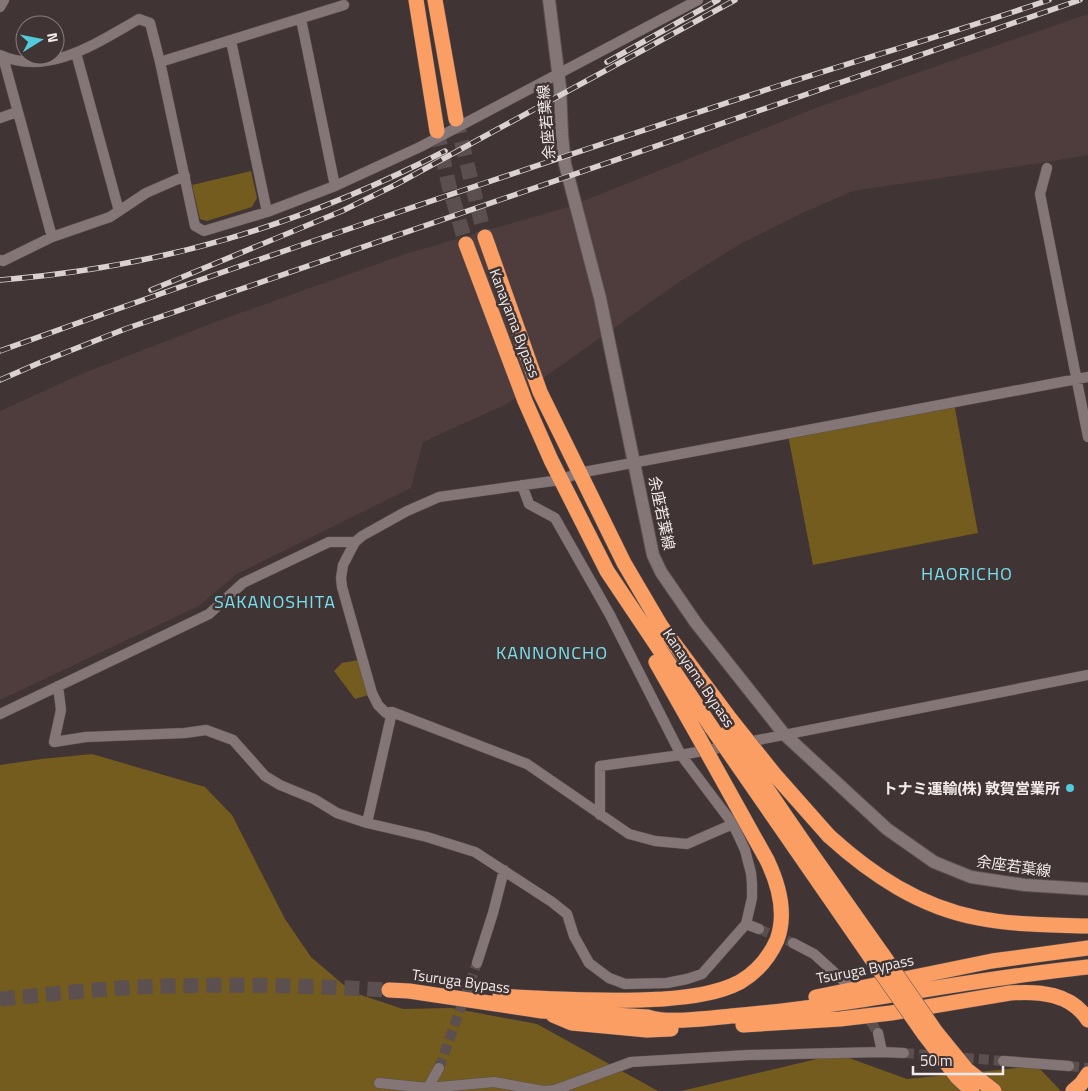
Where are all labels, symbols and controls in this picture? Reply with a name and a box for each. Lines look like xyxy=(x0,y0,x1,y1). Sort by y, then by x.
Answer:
north arrow xyxy=(15,15,65,65)
text: N xyxy=(42,31,64,44)
street label: 余座若葉線 xyxy=(531,84,561,160)
street label: Kanayama Bypass xyxy=(484,265,546,381)
street label: 余座若葉線 xyxy=(643,474,681,552)
district label: HAORICHO xyxy=(921,560,1013,587)
district label: SAKANOSHITA xyxy=(214,588,336,615)
street label: Kanayama Bypass xyxy=(657,624,741,732)
district label: KANNONCHO xyxy=(496,639,608,666)
place label: トナミ運輸(株) 敦賀営業所 xyxy=(882,777,1060,800)
marker: トナミ運輸(株) 敦賀営業所 xyxy=(1064,782,1076,794)
street label: 余座若葉線 xyxy=(975,849,1053,883)
street label: Tsuruga Bypass xyxy=(814,948,916,990)
street label: Tsuruga Bypass xyxy=(410,963,512,999)
scale bar xyxy=(913,1044,1003,1076)
text: 50 m xyxy=(920,1049,953,1072)

